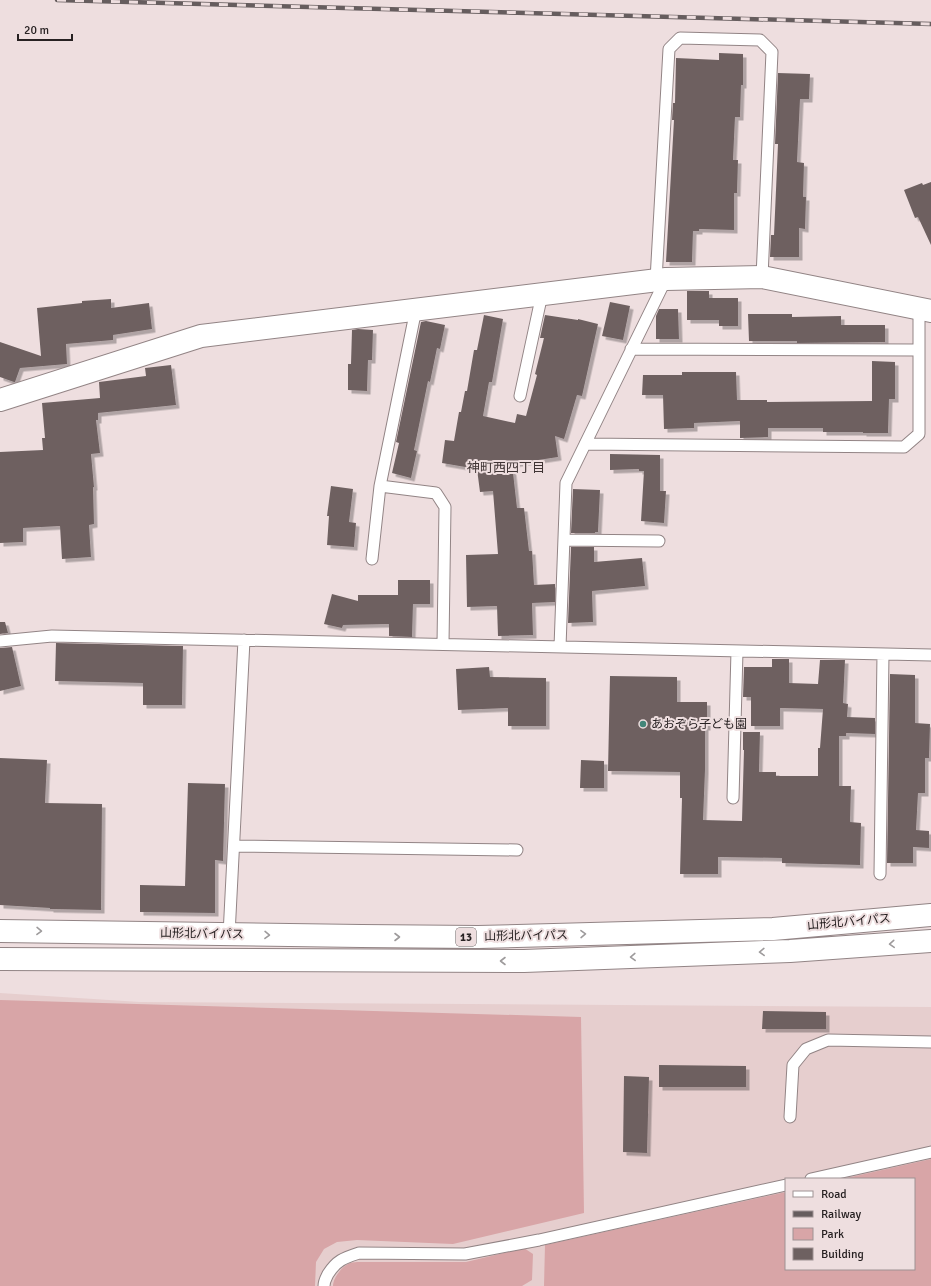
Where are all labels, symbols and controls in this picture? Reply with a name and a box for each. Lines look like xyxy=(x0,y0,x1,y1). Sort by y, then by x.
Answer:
scale bar xyxy=(18,16,72,42)
text: 20 m xyxy=(24,23,49,38)
district label: 神町西四丁目 xyxy=(467,460,545,476)
place label: あおぞら子ども園 xyxy=(651,717,747,732)
marker: あおぞら子ども園 xyxy=(638,719,648,729)
street label: 山形北バイパス xyxy=(807,911,891,933)
street label: 山形北バイパス xyxy=(160,926,244,942)
one-way arrow xyxy=(36,927,42,935)
road number: 13 xyxy=(456,928,476,946)
street label: 山形北バイパス xyxy=(484,928,568,944)
one-way arrow xyxy=(580,930,586,939)
one-way arrow xyxy=(264,931,270,939)
one-way arrow xyxy=(394,932,400,941)
one-way arrow xyxy=(889,939,895,948)
one-way arrow xyxy=(759,948,765,956)
one-way arrow xyxy=(629,953,635,961)
one-way arrow xyxy=(500,957,506,965)
legend xyxy=(785,1178,915,1270)
text: Road xyxy=(821,1187,847,1202)
text: Railway xyxy=(821,1207,861,1222)
text: Park xyxy=(821,1227,844,1242)
text: Building xyxy=(821,1247,864,1262)

